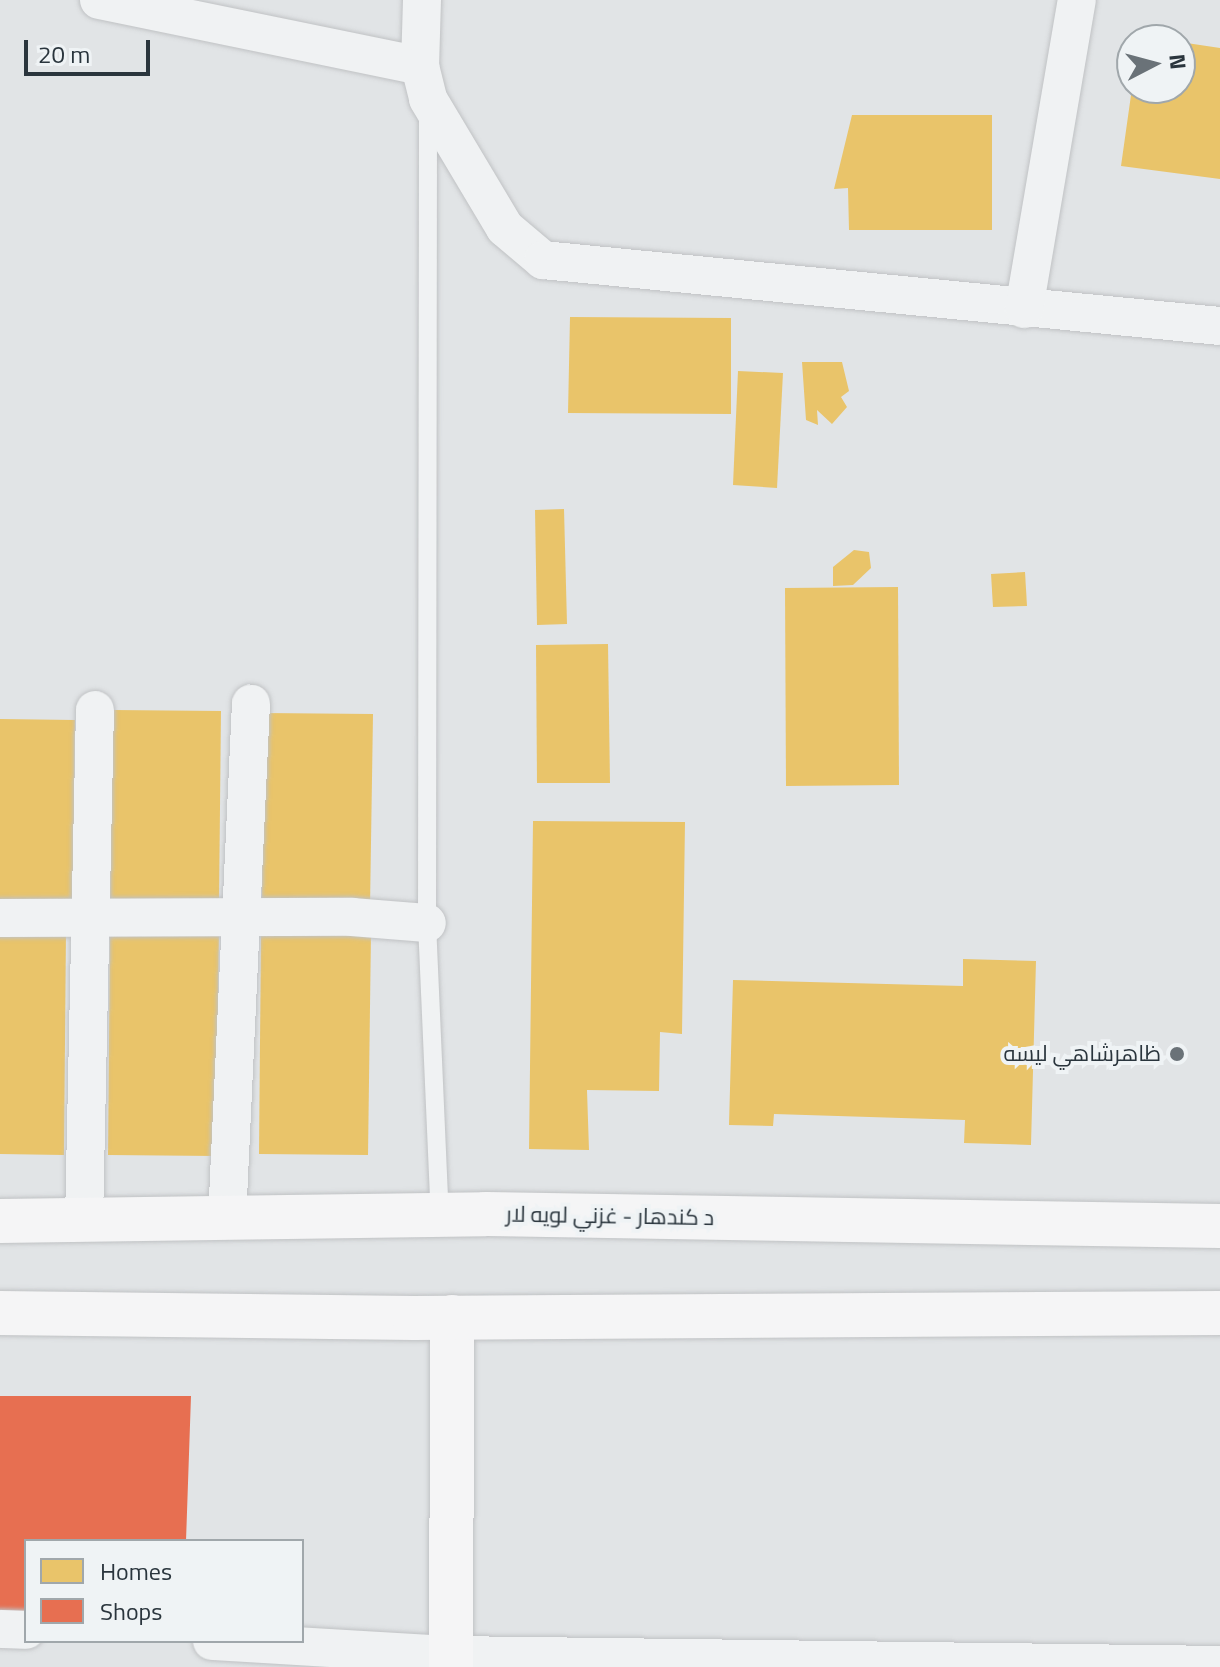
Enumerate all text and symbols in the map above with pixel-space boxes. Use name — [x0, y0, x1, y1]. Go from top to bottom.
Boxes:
scale bar — [28, 24, 154, 74]
north arrow — [1116, 24, 1196, 104]
text: 20 m — [38, 36, 90, 72]
text: N — [1160, 52, 1196, 71]
place label: ظاهرشاهي لیسه — [1003, 1041, 1161, 1067]
marker: ظاهرشاهي لیسه — [1168, 1045, 1186, 1063]
street label: د کندهار - غزني لويه لار — [506, 1201, 714, 1231]
legend — [24, 1539, 304, 1643]
text: Homes — [100, 1553, 172, 1589]
text: Shops — [100, 1593, 162, 1629]

